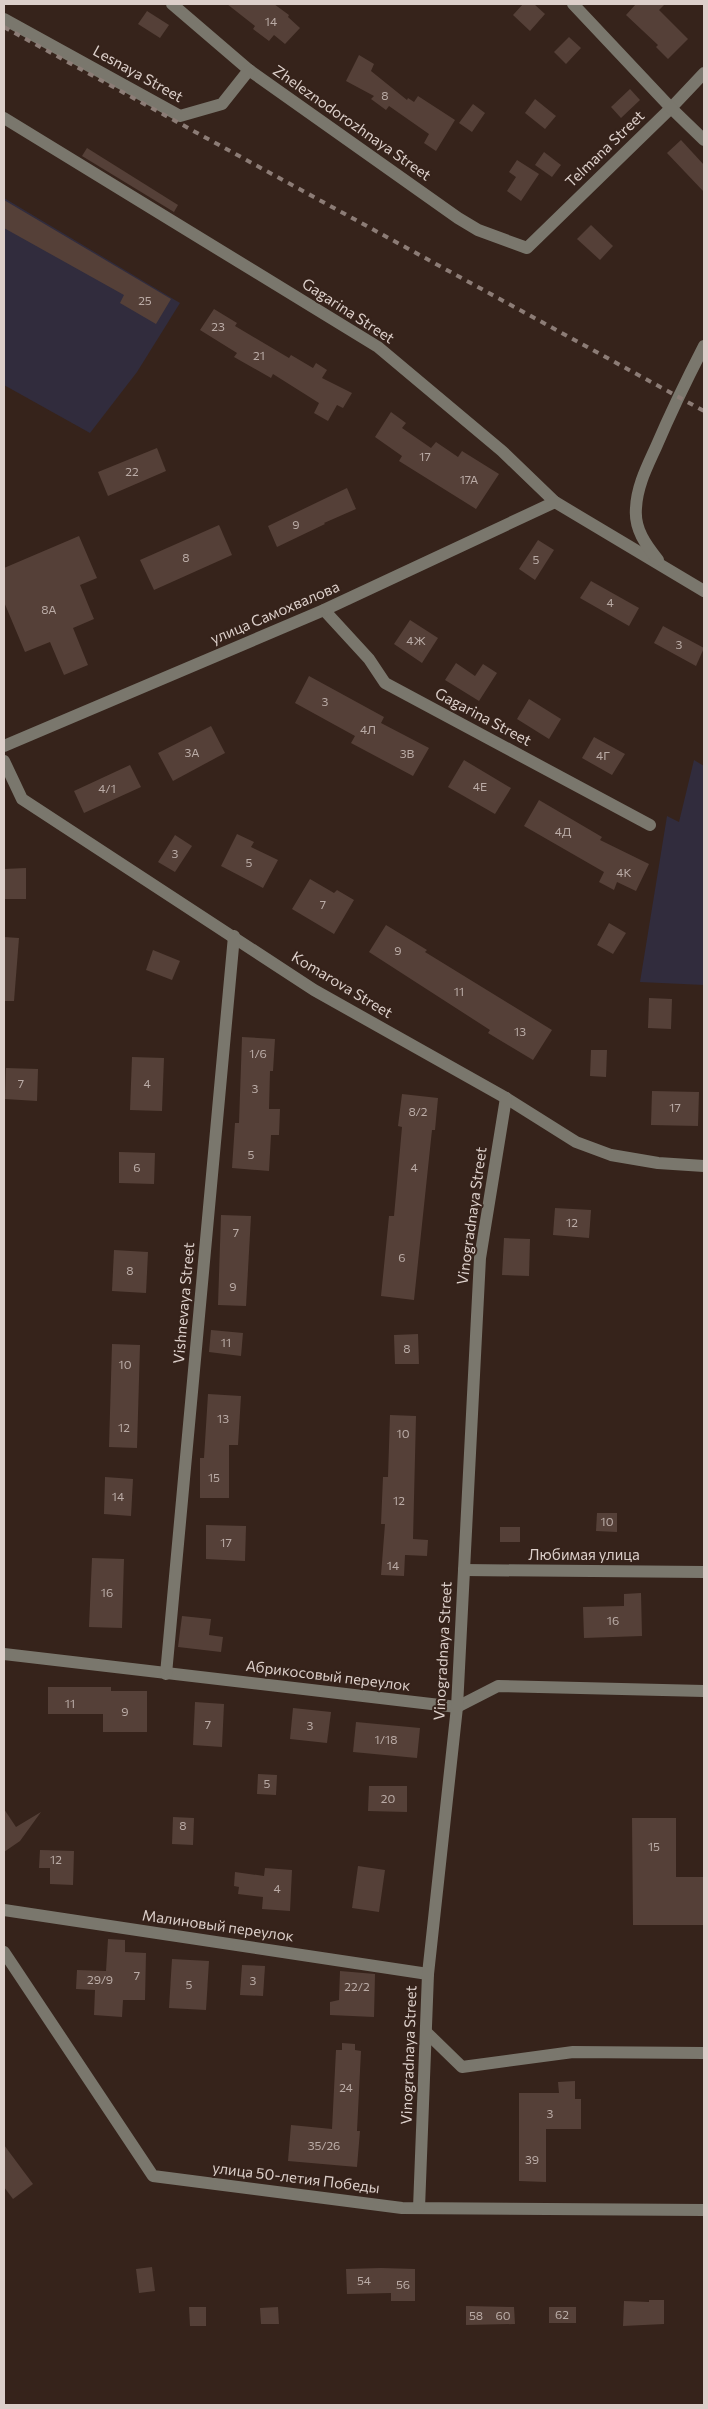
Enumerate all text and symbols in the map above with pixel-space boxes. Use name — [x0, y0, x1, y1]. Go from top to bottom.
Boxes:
house number: 14 — [265, 14, 277, 28]
street label: Lesnaya Street — [90, 41, 187, 105]
street label: Zheleznodorozhnaya Street — [270, 61, 435, 184]
house number: 8 — [381, 88, 389, 102]
street label: Telmana Street — [561, 106, 648, 190]
street label: Gagarina Street — [299, 274, 398, 347]
house number: 25 — [138, 293, 152, 307]
house number: 23 — [211, 319, 225, 333]
house number: 21 — [253, 348, 265, 362]
house number: 17 — [419, 449, 431, 463]
house number: 22 — [125, 464, 139, 478]
house number: 17А — [460, 472, 478, 486]
house number: 9 — [292, 517, 300, 531]
house number: 8 — [182, 550, 190, 564]
house number: 5 — [533, 552, 540, 566]
street label: улица Самохвалова — [207, 577, 342, 647]
house number: 4 — [606, 595, 614, 609]
house number: 8А — [41, 602, 57, 616]
house number: 4Ж — [406, 633, 426, 647]
house number: 3 — [676, 637, 683, 651]
street label: Gagarina Street — [432, 683, 535, 749]
house number: 3 — [322, 694, 329, 708]
house number: 4Л — [360, 722, 376, 736]
house number: 3А — [185, 745, 199, 759]
house number: 3В — [400, 746, 415, 760]
house number: 4Г — [596, 748, 610, 762]
house number: 4Е — [473, 779, 487, 793]
house number: 4/1 — [98, 781, 116, 795]
house number: 4Д — [555, 824, 572, 838]
house number: 3 — [172, 846, 179, 860]
house number: 5 — [246, 855, 253, 869]
house number: 4К — [616, 865, 632, 879]
house number: 7 — [320, 897, 326, 911]
house number: 9 — [394, 943, 402, 957]
street label: Komarova Street — [289, 947, 396, 1021]
house number: 11 — [454, 984, 464, 998]
house number: 13 — [514, 1024, 526, 1038]
house number: 1/6 — [249, 1046, 267, 1060]
house number: 7 — [18, 1076, 24, 1090]
house number: 4 — [143, 1076, 151, 1090]
house number: 3 — [252, 1081, 259, 1095]
house number: 17 — [669, 1100, 681, 1114]
house number: 8/2 — [408, 1104, 428, 1118]
street label: Vinogradnaya Street — [452, 1146, 490, 1286]
house number: 5 — [248, 1147, 255, 1161]
house number: 6 — [133, 1160, 141, 1174]
house number: 4 — [410, 1160, 418, 1174]
house number: 12 — [566, 1215, 578, 1229]
house number: 7 — [233, 1225, 239, 1239]
street label: Vishnevaya Street — [169, 1241, 197, 1364]
house number: 6 — [398, 1250, 406, 1264]
house number: 8 — [126, 1263, 134, 1277]
house number: 9 — [229, 1279, 237, 1293]
house number: 11 — [221, 1335, 231, 1349]
house number: 8 — [403, 1341, 411, 1355]
house number: 10 — [119, 1357, 132, 1371]
house number: 13 — [217, 1411, 229, 1425]
house number: 12 — [118, 1420, 130, 1434]
house number: 10 — [397, 1426, 410, 1440]
house number: 15 — [208, 1470, 220, 1484]
house number: 14 — [112, 1489, 124, 1503]
house number: 12 — [393, 1493, 405, 1507]
house number: 10 — [601, 1514, 614, 1528]
house number: 17 — [220, 1535, 232, 1549]
street label: Любимая улица — [528, 1545, 640, 1563]
house number: 14 — [387, 1558, 399, 1572]
street label: Vinogradnaya Street — [429, 1581, 455, 1721]
house number: 16 — [101, 1585, 113, 1599]
house number: 16 — [607, 1613, 619, 1627]
street label: Абрикосовый переулок — [245, 1656, 411, 1694]
house number: 11 — [65, 1696, 75, 1710]
house number: 9 — [121, 1704, 129, 1718]
house number: 7 — [205, 1717, 211, 1731]
house number: 3 — [307, 1718, 314, 1732]
house number: 1/18 — [375, 1732, 397, 1746]
house number: 5 — [264, 1776, 271, 1790]
house number: 20 — [381, 1791, 395, 1805]
house number: 8 — [179, 1818, 187, 1832]
house number: 15 — [648, 1839, 660, 1853]
house number: 12 — [50, 1852, 62, 1866]
house number: 4 — [273, 1881, 281, 1895]
street label: Малиновый переулок — [141, 1905, 295, 1945]
house number: 7 — [134, 1968, 140, 1982]
house number: 29/9 — [87, 1972, 113, 1986]
house number: 3 — [250, 1973, 257, 1987]
house number: 5 — [186, 1977, 193, 1991]
house number: 22/2 — [344, 1979, 370, 1993]
street label: Vinogradnaya Street — [397, 1985, 419, 2125]
house number: 24 — [339, 2080, 353, 2094]
house number: 3 — [547, 2106, 554, 2120]
house number: 35/26 — [308, 2138, 340, 2152]
house number: 39 — [525, 2152, 539, 2166]
street label: улица 50-летия Победы — [211, 2158, 381, 2196]
house number: 54 — [357, 2273, 371, 2287]
house number: 56 — [396, 2277, 410, 2291]
house number: 62 — [555, 2307, 569, 2321]
house number: 58 — [469, 2308, 483, 2322]
house number: 60 — [495, 2308, 511, 2322]

